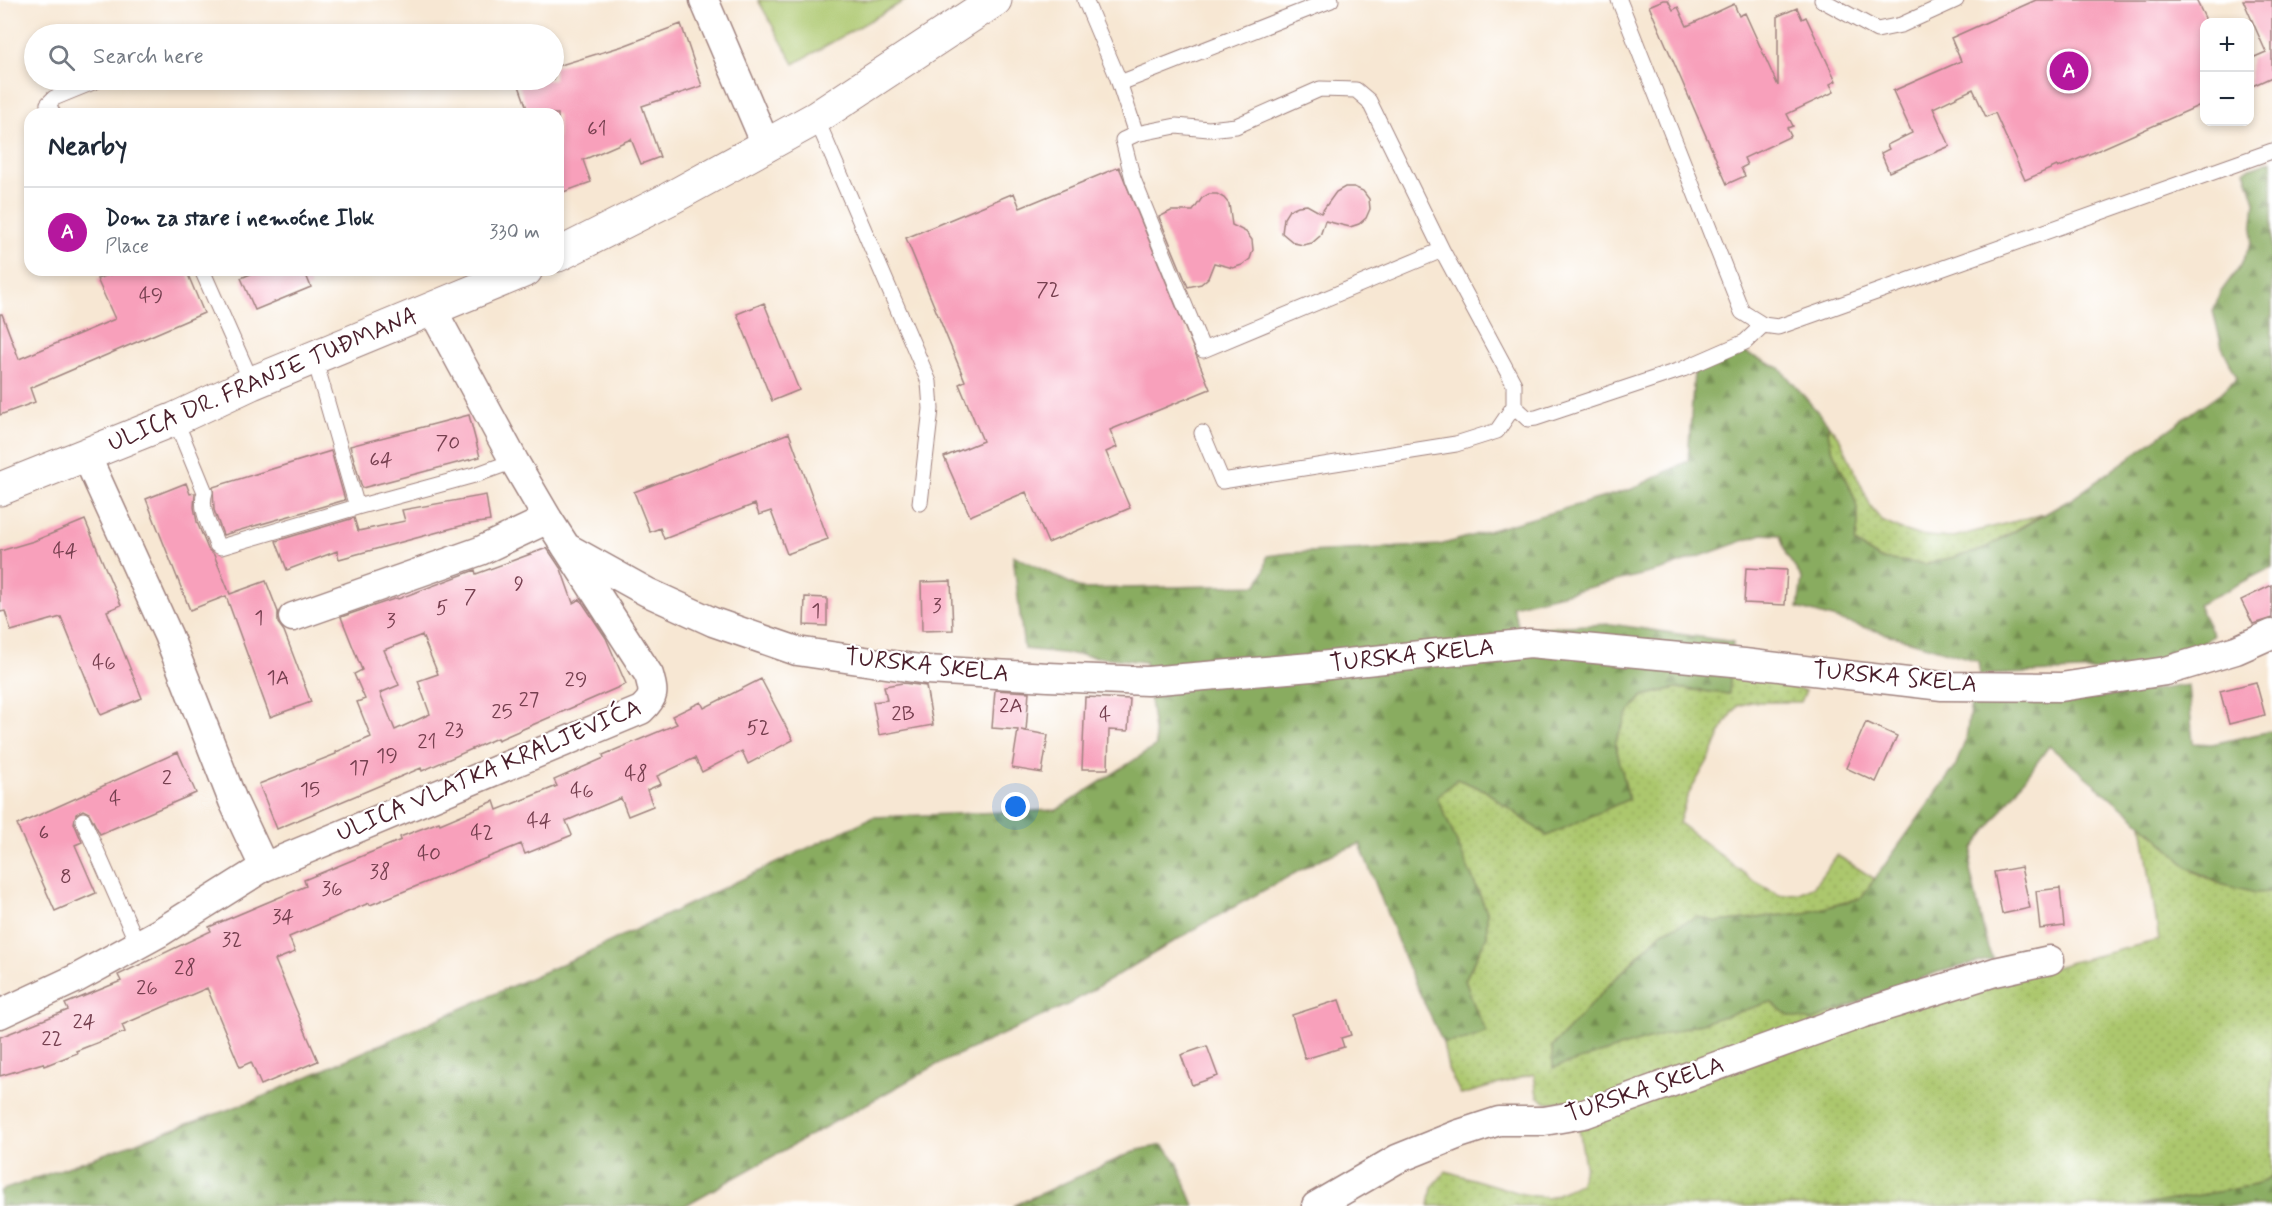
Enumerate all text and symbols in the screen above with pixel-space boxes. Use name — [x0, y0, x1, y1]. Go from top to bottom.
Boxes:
map controls — [2200, 18, 2254, 126]
button: + — [2200, 18, 2254, 72]
search box — [24, 24, 564, 90]
icon: search — [45, 41, 78, 74]
text: Search here — [93, 43, 204, 71]
pin: A — [2050, 48, 2088, 94]
button: − — [2200, 72, 2254, 126]
house number: 61 — [587, 115, 607, 143]
text: Nearby — [48, 130, 127, 164]
text: Dom za stare i nemoćne Ilok — [105, 205, 375, 233]
text: A — [61, 219, 74, 246]
text: 330 m — [489, 219, 540, 246]
text: Place — [105, 233, 149, 260]
house number: 72 — [1036, 276, 1060, 304]
house number: 49 — [139, 282, 163, 310]
street label: ULICA DR. FRANJE TUĐMANA — [103, 301, 423, 459]
house number: 70 — [436, 429, 460, 457]
house number: 64 — [369, 446, 393, 474]
house number: 44 — [53, 537, 78, 565]
house number: 9 — [514, 570, 524, 598]
house number: 7 — [464, 583, 477, 611]
house number: 3 — [932, 592, 942, 620]
house number: 5 — [436, 594, 448, 622]
house number: 1 — [811, 597, 821, 625]
house number: 1 — [254, 604, 264, 632]
house number: 3 — [386, 607, 396, 635]
street label: TURSKA SKELA — [1328, 632, 1496, 680]
street label: TURSKA SKELA — [843, 642, 1011, 690]
house number: 46 — [92, 649, 116, 677]
street label: TURSKA SKELA — [1811, 655, 1979, 701]
house number: 1A — [266, 664, 290, 692]
house number: 29 — [565, 666, 587, 694]
house number: 27 — [519, 686, 539, 714]
street label: ULICA VLATKA KRALJEVIĆA — [331, 691, 646, 849]
house number: 2A — [999, 692, 1023, 720]
house number: 25 — [491, 698, 513, 726]
house number: 2B — [891, 700, 915, 728]
house number: 4 — [1099, 701, 1111, 729]
house number: 52 — [746, 714, 770, 742]
house number: 23 — [444, 716, 464, 744]
house number: 21 — [417, 728, 437, 756]
house number: 19 — [376, 742, 398, 770]
house number: 17 — [349, 754, 369, 782]
house number: 48 — [624, 760, 648, 788]
house number: 2 — [162, 764, 172, 792]
house number: 15 — [300, 776, 320, 804]
house number: 46 — [570, 777, 594, 805]
house number: 4 — [109, 785, 121, 813]
your location — [1001, 792, 1030, 821]
house number: 44 — [527, 807, 552, 835]
house number: 6 — [39, 819, 49, 847]
house number: 42 — [470, 819, 494, 847]
house number: 40 — [417, 840, 441, 868]
house number: 38 — [370, 858, 391, 886]
house number: 8 — [60, 863, 72, 891]
house number: 36 — [321, 875, 343, 903]
house number: 34 — [272, 903, 294, 931]
house number: 32 — [222, 926, 242, 954]
house number: 28 — [174, 954, 196, 982]
house number: 26 — [136, 974, 158, 1002]
house number: 24 — [72, 1008, 96, 1036]
house number: 22 — [41, 1025, 63, 1053]
street label: TURSKA SKELA — [1562, 1050, 1728, 1130]

